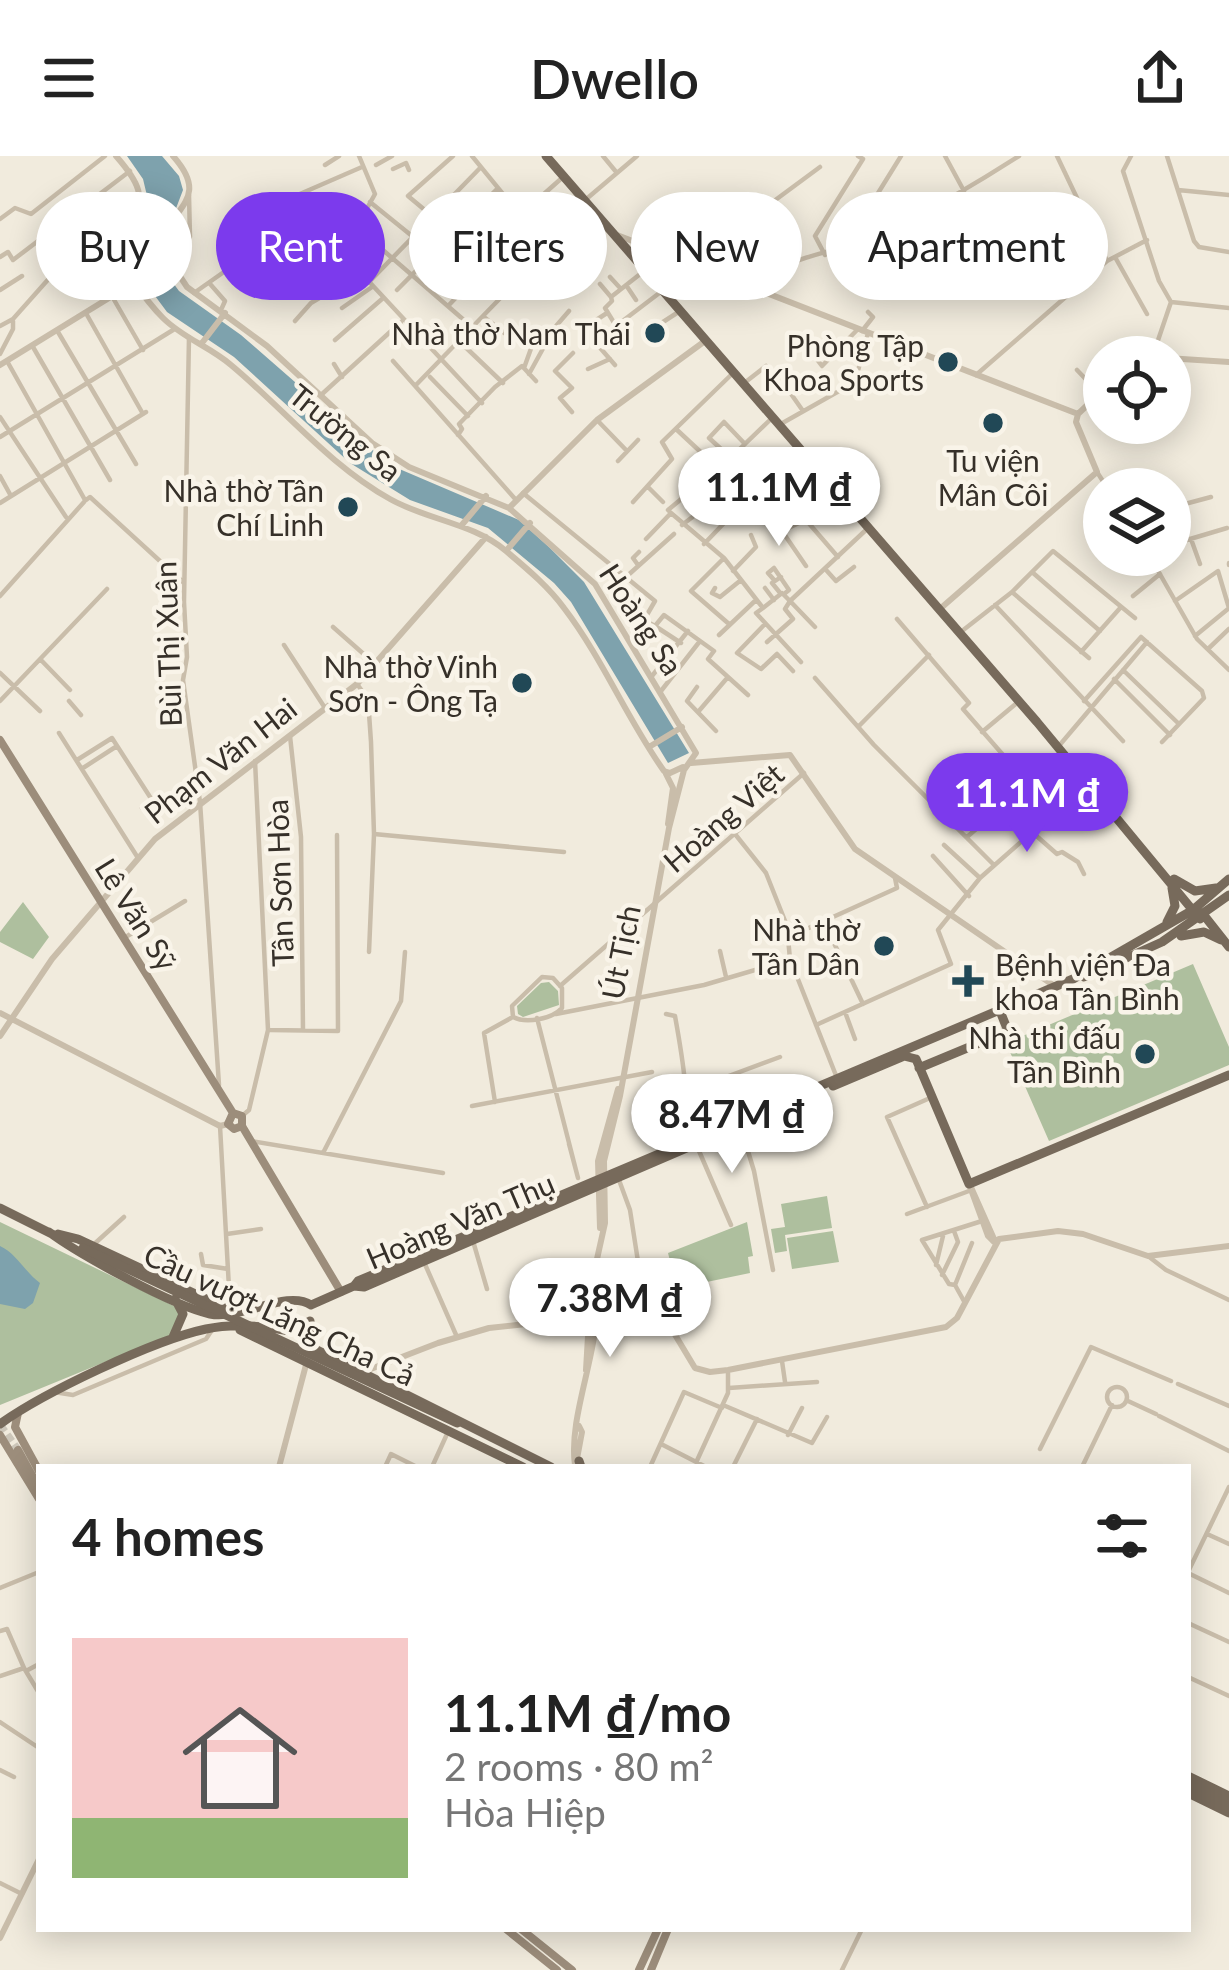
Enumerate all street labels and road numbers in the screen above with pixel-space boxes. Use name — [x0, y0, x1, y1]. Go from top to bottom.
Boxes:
street label: Trường Sa — [283, 376, 409, 488]
street label: Hoàng Sa — [593, 557, 691, 681]
street label: Bùi Thị Xuân — [146, 561, 188, 727]
street label: Phạm Văn Hai — [137, 689, 303, 831]
street label: Hoàng Việt — [656, 755, 791, 879]
street label: Tân Sơn Hòa — [258, 799, 300, 967]
street label: Lê Văn Sỹ — [89, 851, 186, 977]
street label: Út Tịch — [593, 902, 647, 1002]
street label: Hoàng Văn Thụ — [360, 1164, 560, 1276]
street label: Cầu vượt Lăng Cha Cả — [139, 1235, 421, 1393]

